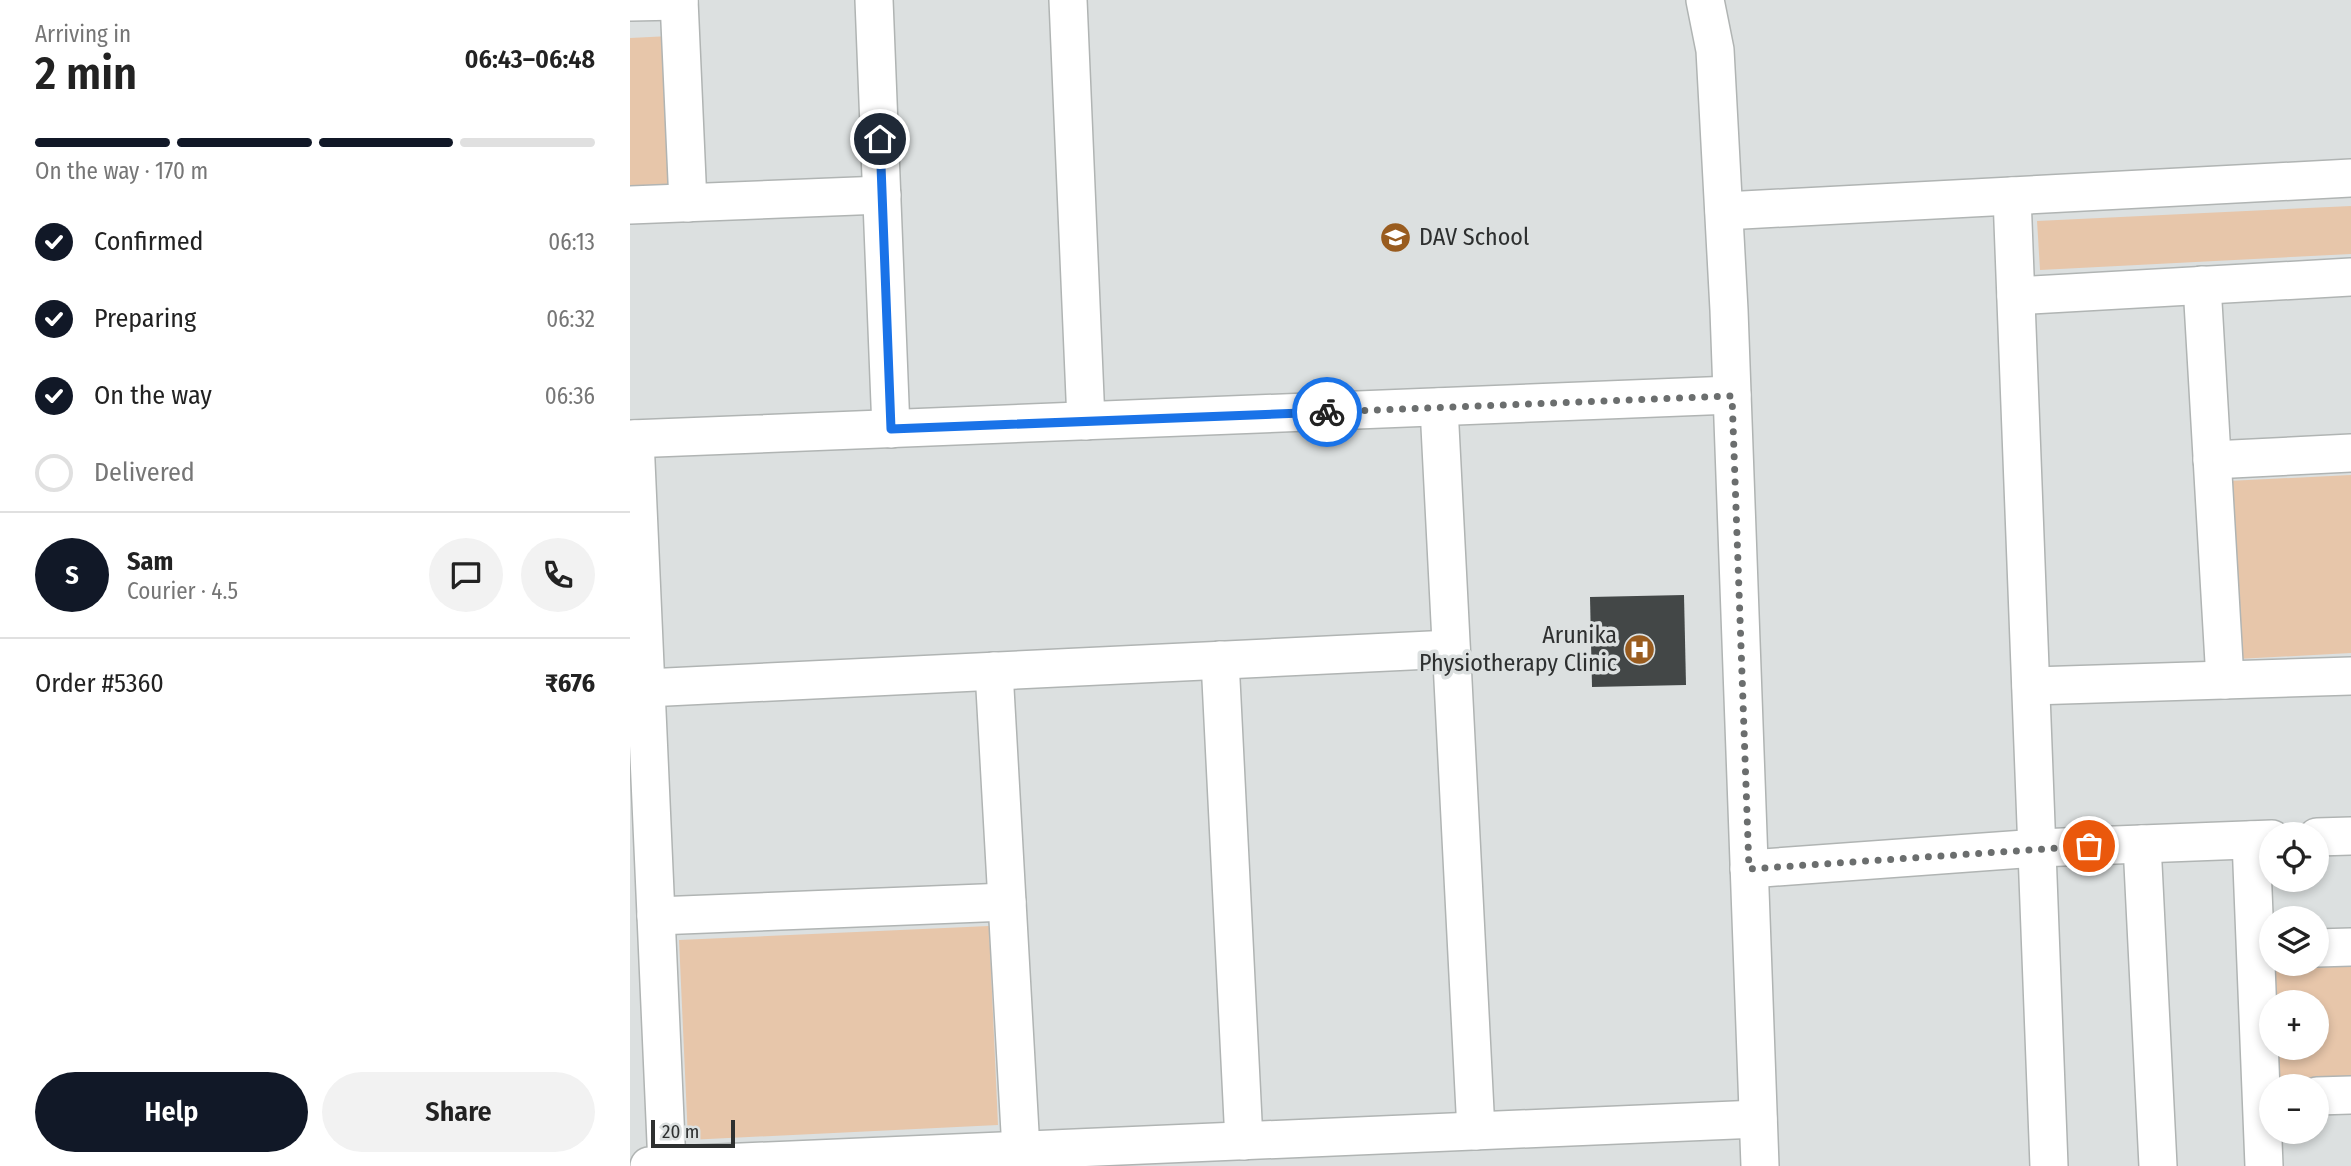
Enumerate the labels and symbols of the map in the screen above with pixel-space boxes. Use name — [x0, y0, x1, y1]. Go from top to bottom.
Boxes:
pin — [850, 109, 910, 169]
school or university icon: DAV School — [1379, 220, 1413, 254]
place label: DAV School — [1419, 223, 1529, 251]
courier — [1292, 377, 1362, 447]
place label: Arunika Physiotherapy Clinic — [1419, 621, 1617, 677]
hospital icon: Arunika Physiotherapy Clinic — [1623, 632, 1657, 666]
pin — [2059, 816, 2119, 876]
scale bar — [651, 1117, 735, 1149]

